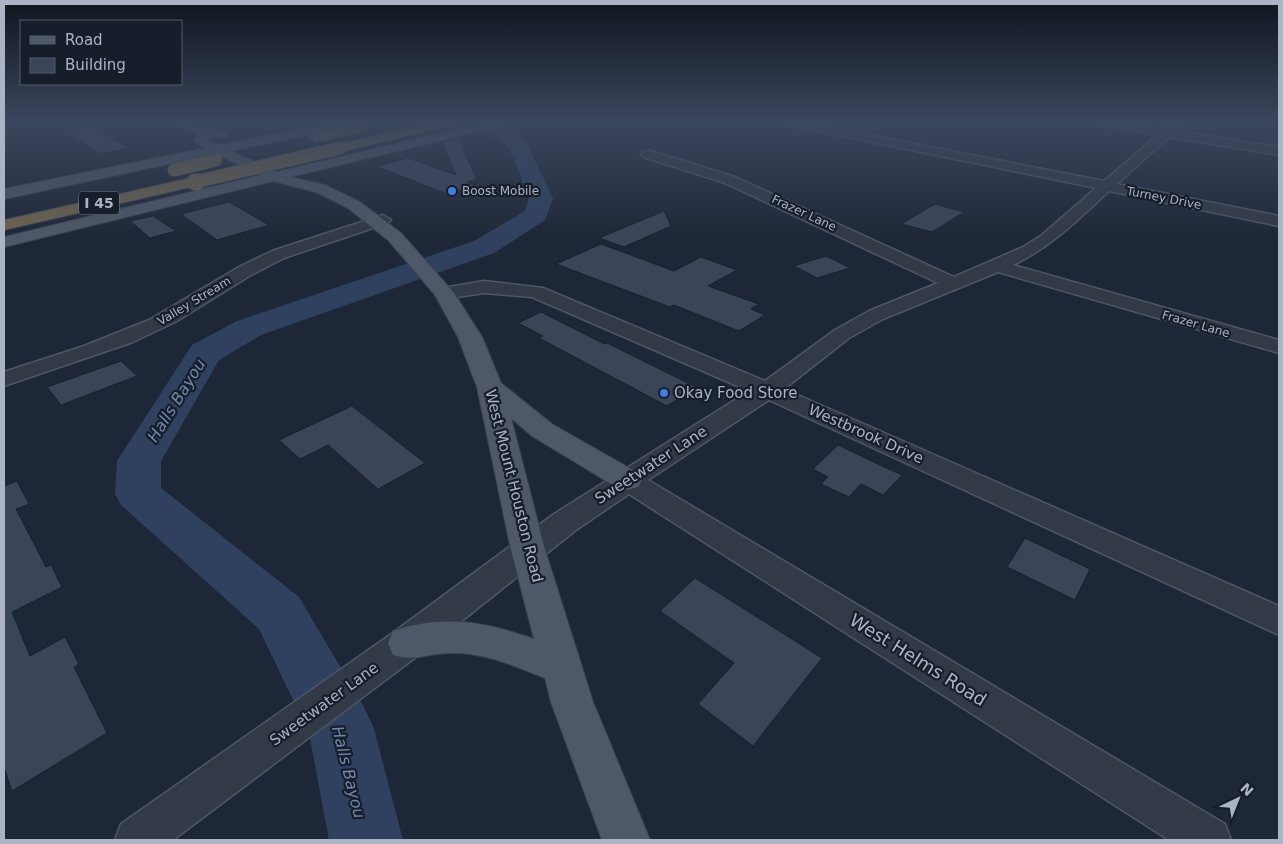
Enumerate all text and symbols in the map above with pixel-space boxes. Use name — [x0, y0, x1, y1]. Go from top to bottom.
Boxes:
legend — [20, 20, 182, 85]
text: Road — [65, 31, 103, 49]
text: Building — [65, 56, 126, 74]
place label: Boost Mobile — [462, 184, 539, 198]
street label: Turney Drive — [1125, 184, 1203, 212]
marker: Boost Mobile — [446, 185, 458, 197]
road number: I 45 — [79, 192, 119, 214]
street label: Frazer Lane — [769, 192, 839, 234]
street label: Valley Stream — [155, 274, 233, 328]
street label: Frazer Lane — [1161, 308, 1231, 340]
water label: Halls Bayou — [143, 355, 209, 445]
place label: Okay Food Store — [674, 384, 797, 402]
marker: Okay Food Store — [658, 387, 670, 399]
street label: West Mount Houston Road — [481, 388, 547, 584]
street label: Westbrook Drive — [806, 401, 926, 467]
street label: Sweetwater Lane — [592, 422, 710, 508]
street label: West Helms Road — [846, 609, 991, 710]
street label: Sweetwater Lane — [266, 659, 382, 749]
water label: Halls Bayou — [328, 724, 369, 820]
north arrow — [1213, 774, 1263, 824]
text: N — [1237, 780, 1257, 799]

